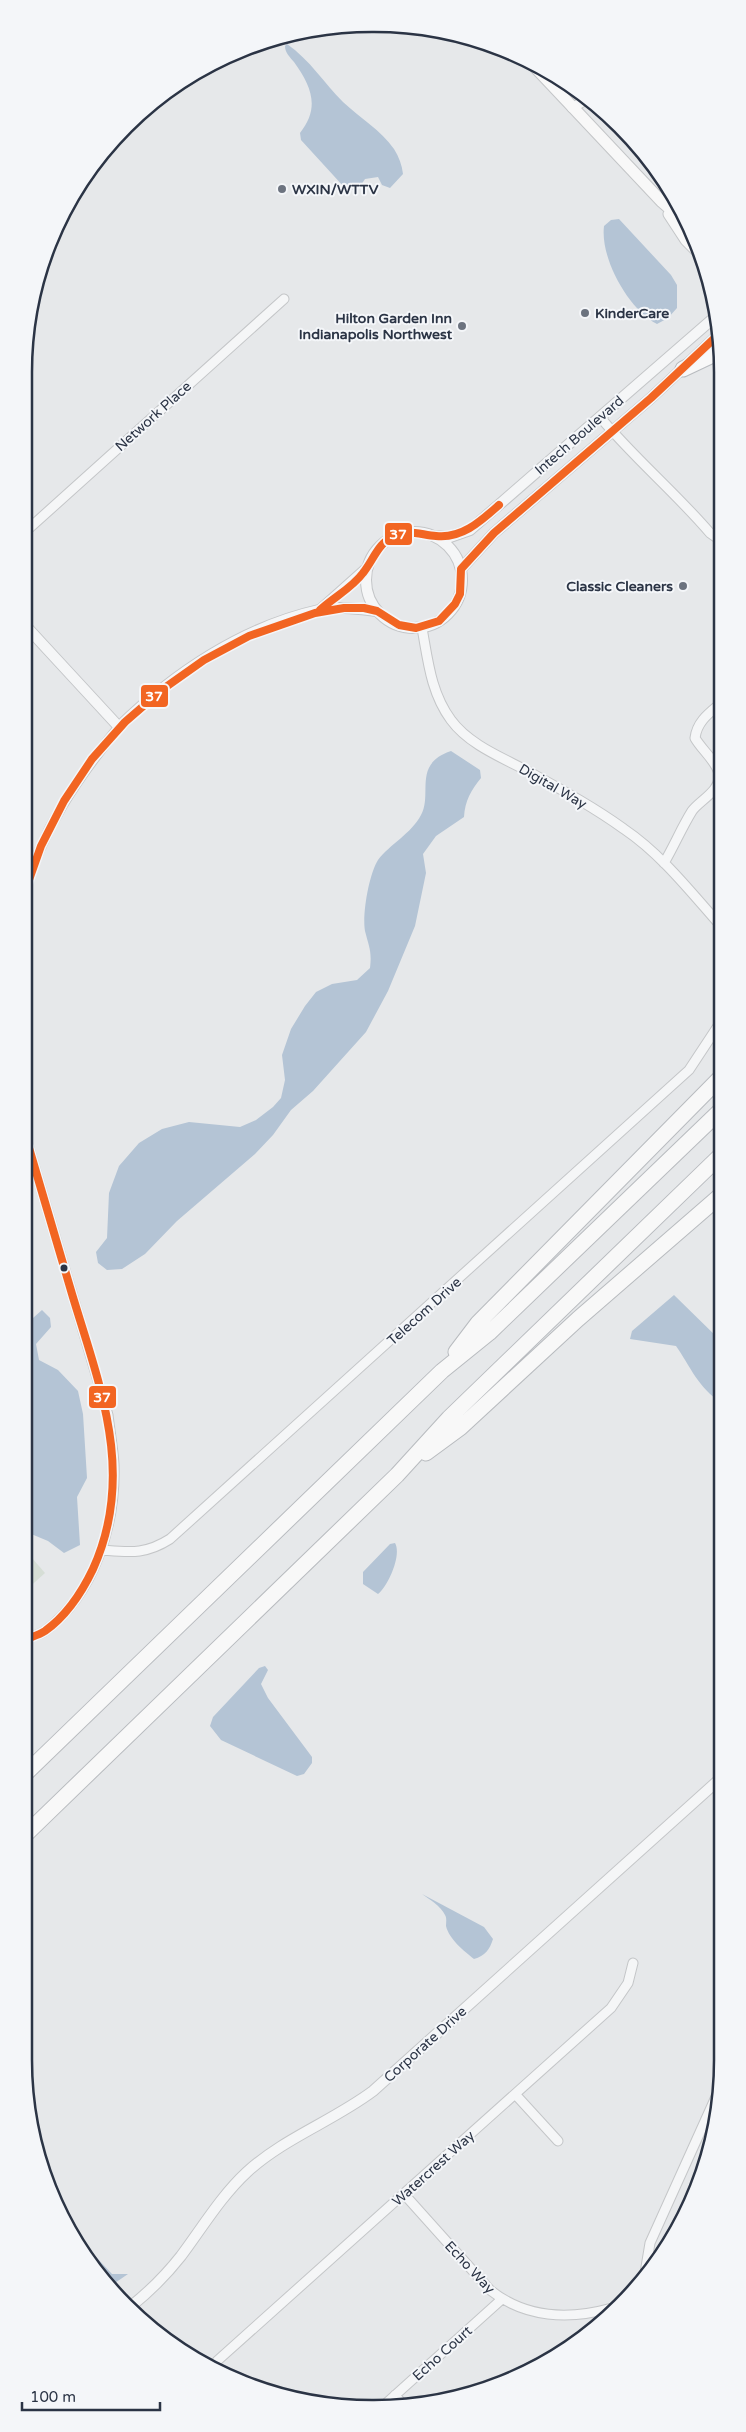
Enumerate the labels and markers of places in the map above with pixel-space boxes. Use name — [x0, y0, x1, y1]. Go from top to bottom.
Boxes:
place label: WXIN/WTTV — [292, 181, 379, 198]
marker: WXIN/WTTV — [276, 183, 288, 195]
place label: KinderCare — [595, 305, 669, 322]
marker: KinderCare — [579, 307, 591, 319]
place label: Hilton Garden Inn Indianapolis Northwest — [299, 310, 453, 343]
marker: Hilton Garden Inn Indianapolis Northwest — [456, 320, 468, 332]
place label: Classic Cleaners — [566, 578, 673, 595]
marker: Classic Cleaners — [677, 580, 689, 592]
unlabelled marker — [59, 1263, 69, 1273]

